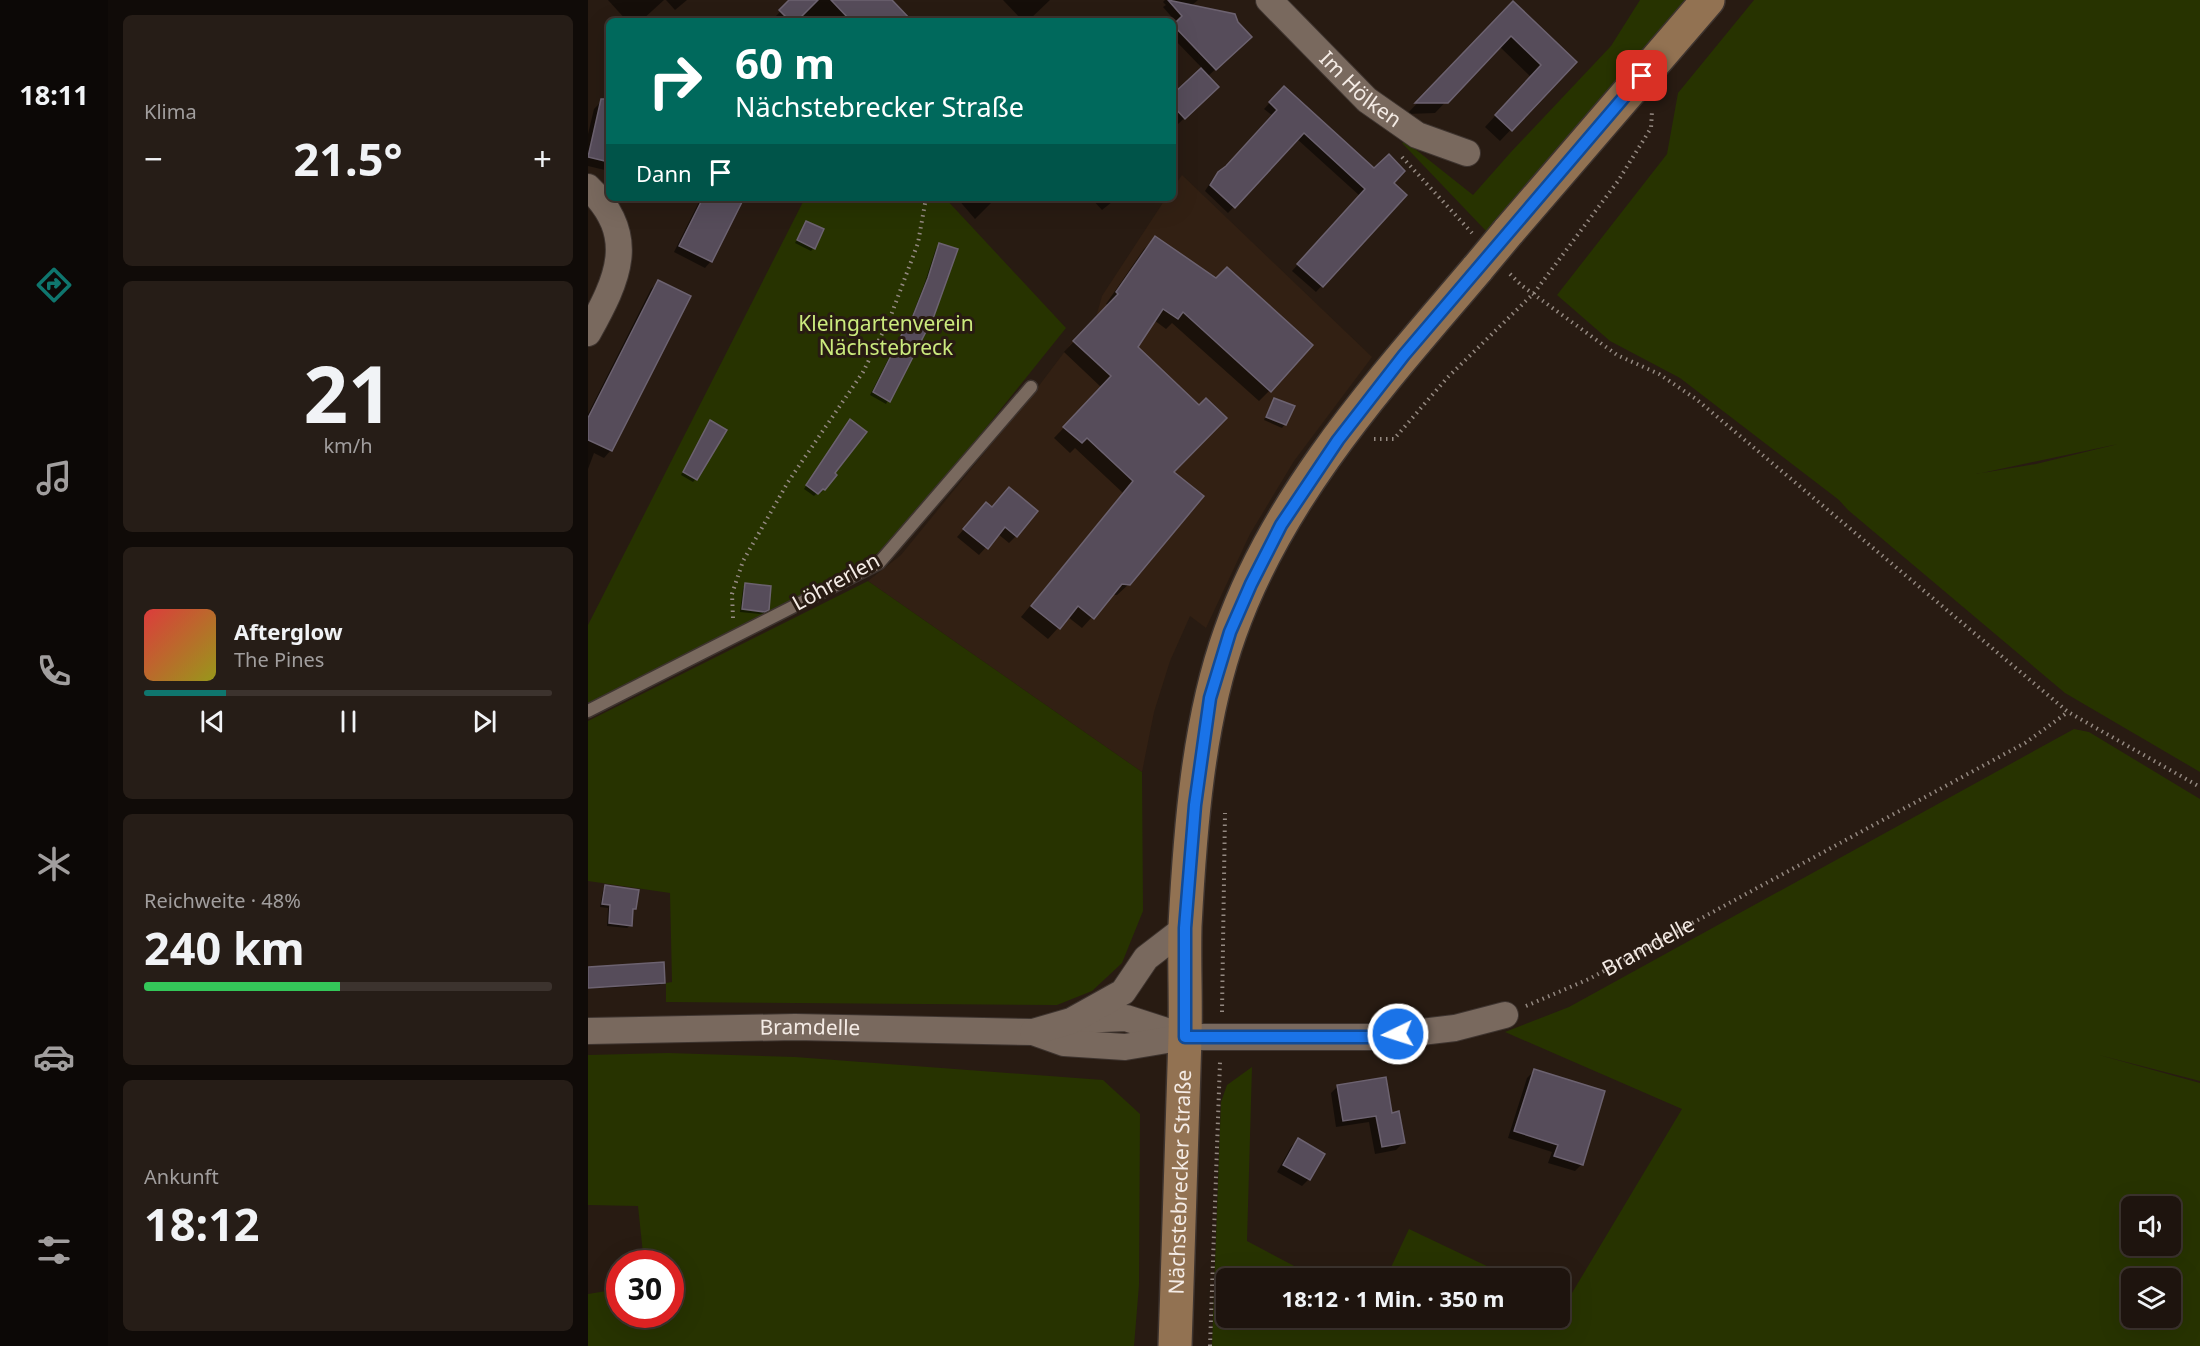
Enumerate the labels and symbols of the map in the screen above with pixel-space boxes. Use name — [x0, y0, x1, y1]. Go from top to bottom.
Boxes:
street label: Im Hölken — [1314, 44, 1408, 133]
pin — [1616, 50, 1667, 101]
park label: Kleingartenverein Nächstebreck — [798, 309, 974, 361]
street label: Löhrerlen — [787, 546, 884, 617]
street label: Bramdelle — [1597, 910, 1699, 982]
position arrow — [1366, 1002, 1430, 1066]
street label: Bramdelle — [759, 1012, 861, 1041]
street label: Nächstebrecker Straße — [1162, 1069, 1197, 1295]
speed limit sign: 30 — [606, 1250, 684, 1328]

